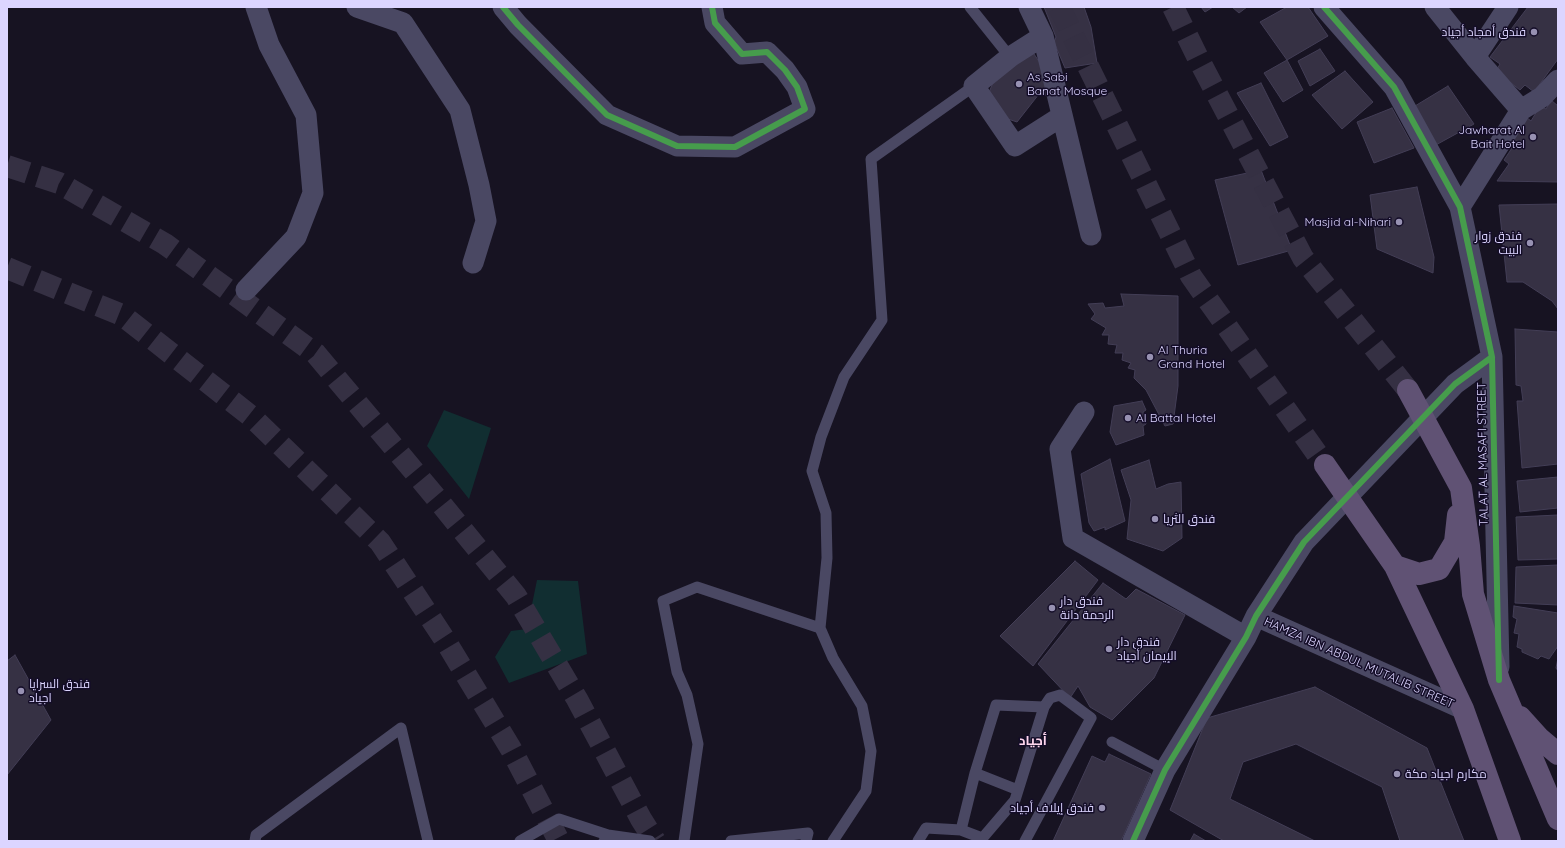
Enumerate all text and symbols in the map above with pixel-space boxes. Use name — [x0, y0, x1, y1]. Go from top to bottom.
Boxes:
place label: فندق أمجاد أجياد — [1442, 25, 1526, 39]
marker: فندق أمجاد أجياد — [1529, 27, 1539, 37]
place label: As Sabi Banat Mosque — [1027, 70, 1107, 98]
marker: As Sabi Banat Mosque — [1014, 79, 1024, 89]
place label: Jawharat Al Bait Hotel — [1458, 123, 1525, 151]
marker: Jawharat Al Bait Hotel — [1528, 132, 1538, 142]
place label: Masjid al-Nihari — [1305, 215, 1391, 229]
marker: Masjid al-Nihari — [1394, 217, 1404, 227]
place label: فندق زوار البيت — [1475, 229, 1522, 257]
marker: فندق زوار البيت — [1525, 238, 1535, 248]
place label: Al Thuria Grand Hotel — [1158, 343, 1225, 371]
marker: Al Thuria Grand Hotel — [1145, 352, 1155, 362]
street label: TALAT AL MASAFI STREET — [1475, 382, 1491, 526]
place label: Al Battal Hotel — [1136, 411, 1216, 425]
marker: Al Battal Hotel — [1123, 413, 1133, 423]
place label: فندق الثريا — [1163, 512, 1215, 526]
marker: فندق الثريا — [1150, 514, 1160, 524]
place label: فندق دار الرحمة دانة — [1060, 594, 1114, 622]
marker: فندق دار الرحمة دانة — [1047, 603, 1057, 613]
street label: HAMZA IBN ABDUL MUTALIB STREET — [1262, 614, 1456, 712]
place label: فندق دار الإيمان أجياد — [1117, 635, 1177, 663]
marker: فندق دار الإيمان أجياد — [1104, 644, 1114, 654]
place label: فندق السرايا اجياد — [29, 677, 90, 705]
marker: فندق السرايا اجياد — [16, 686, 26, 696]
district label: أجياد — [1019, 733, 1047, 749]
place label: مكارم اجياد مكة — [1405, 767, 1487, 781]
marker: مكارم اجياد مكة — [1392, 769, 1402, 779]
place label: فندق إيلاف أجياد — [1010, 801, 1094, 815]
marker: فندق إيلاف أجياد — [1097, 803, 1107, 813]

